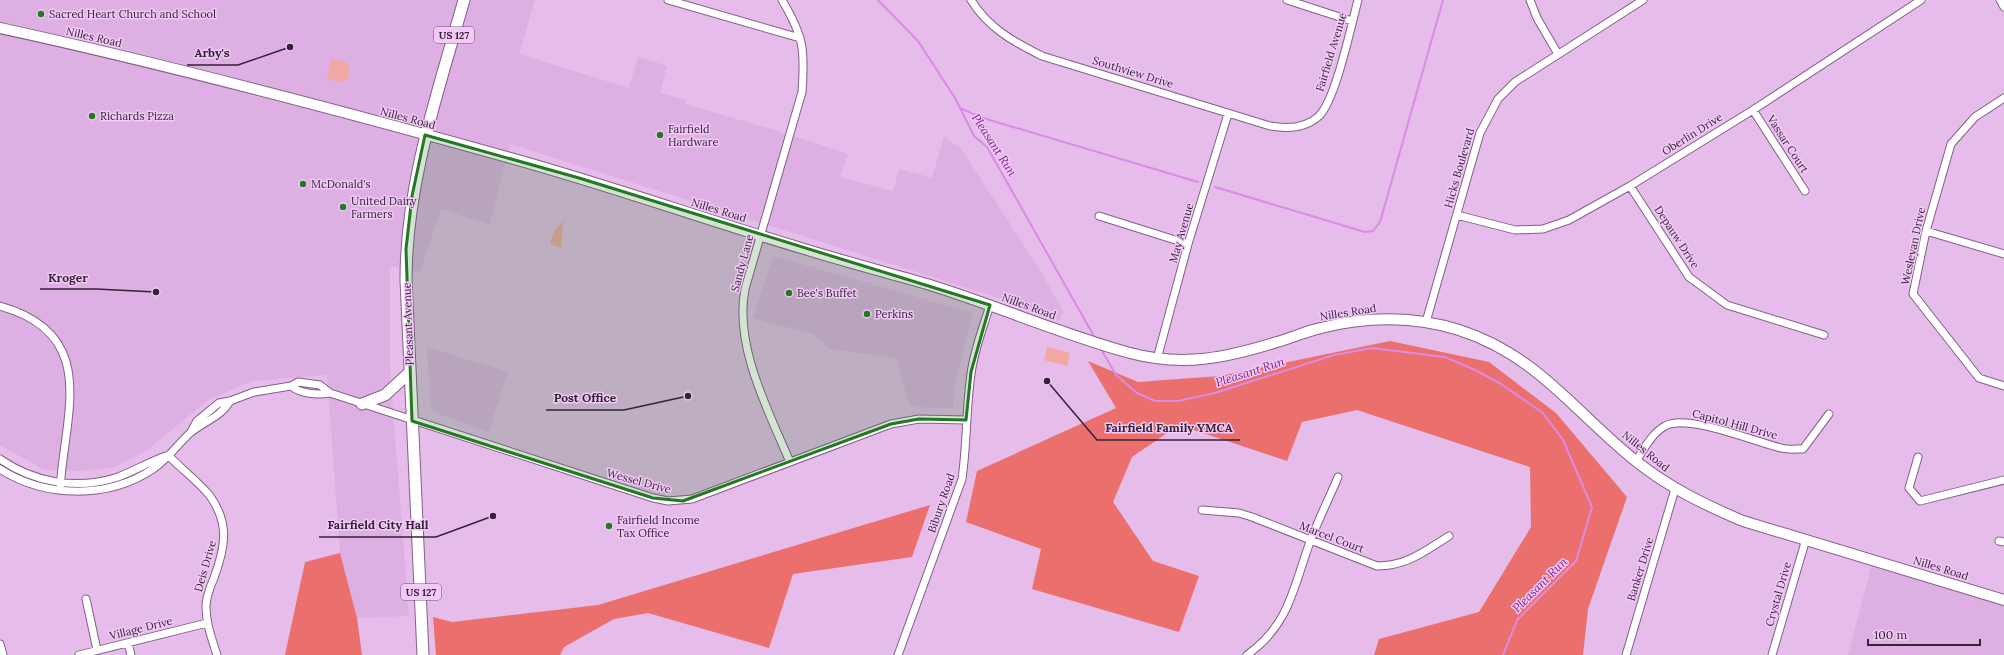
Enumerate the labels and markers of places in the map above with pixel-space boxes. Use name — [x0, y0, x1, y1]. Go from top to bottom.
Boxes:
place label: Sacred Heart Church and School — [49, 7, 216, 21]
marker: Sacred Heart Church and School — [36, 9, 46, 19]
callout: Arby's — [187, 41, 238, 65]
place label: Richards Pizza — [100, 109, 174, 123]
marker: Richards Pizza — [87, 111, 97, 121]
place label: Fairfield Hardware — [668, 122, 718, 149]
marker: Fairfield Hardware — [655, 130, 665, 140]
place label: McDonald's — [311, 177, 371, 191]
marker: McDonald's — [298, 179, 308, 189]
place label: United Dairy Farmers — [351, 194, 417, 221]
marker: United Dairy Farmers — [338, 202, 348, 212]
callout: Kroger — [40, 265, 96, 289]
place label: Bee's Buffet — [797, 286, 858, 300]
marker: Bee's Buffet — [784, 288, 794, 298]
place label: Perkins — [875, 307, 913, 321]
marker: Perkins — [862, 309, 872, 319]
callout: Post Office — [546, 386, 624, 410]
callout: Fairfield Family YMCA — [1097, 416, 1240, 440]
callout: Fairfield City Hall — [319, 513, 436, 537]
place label: Fairfield Income Tax Office — [617, 513, 700, 540]
marker: Fairfield Income Tax Office — [604, 521, 614, 531]

